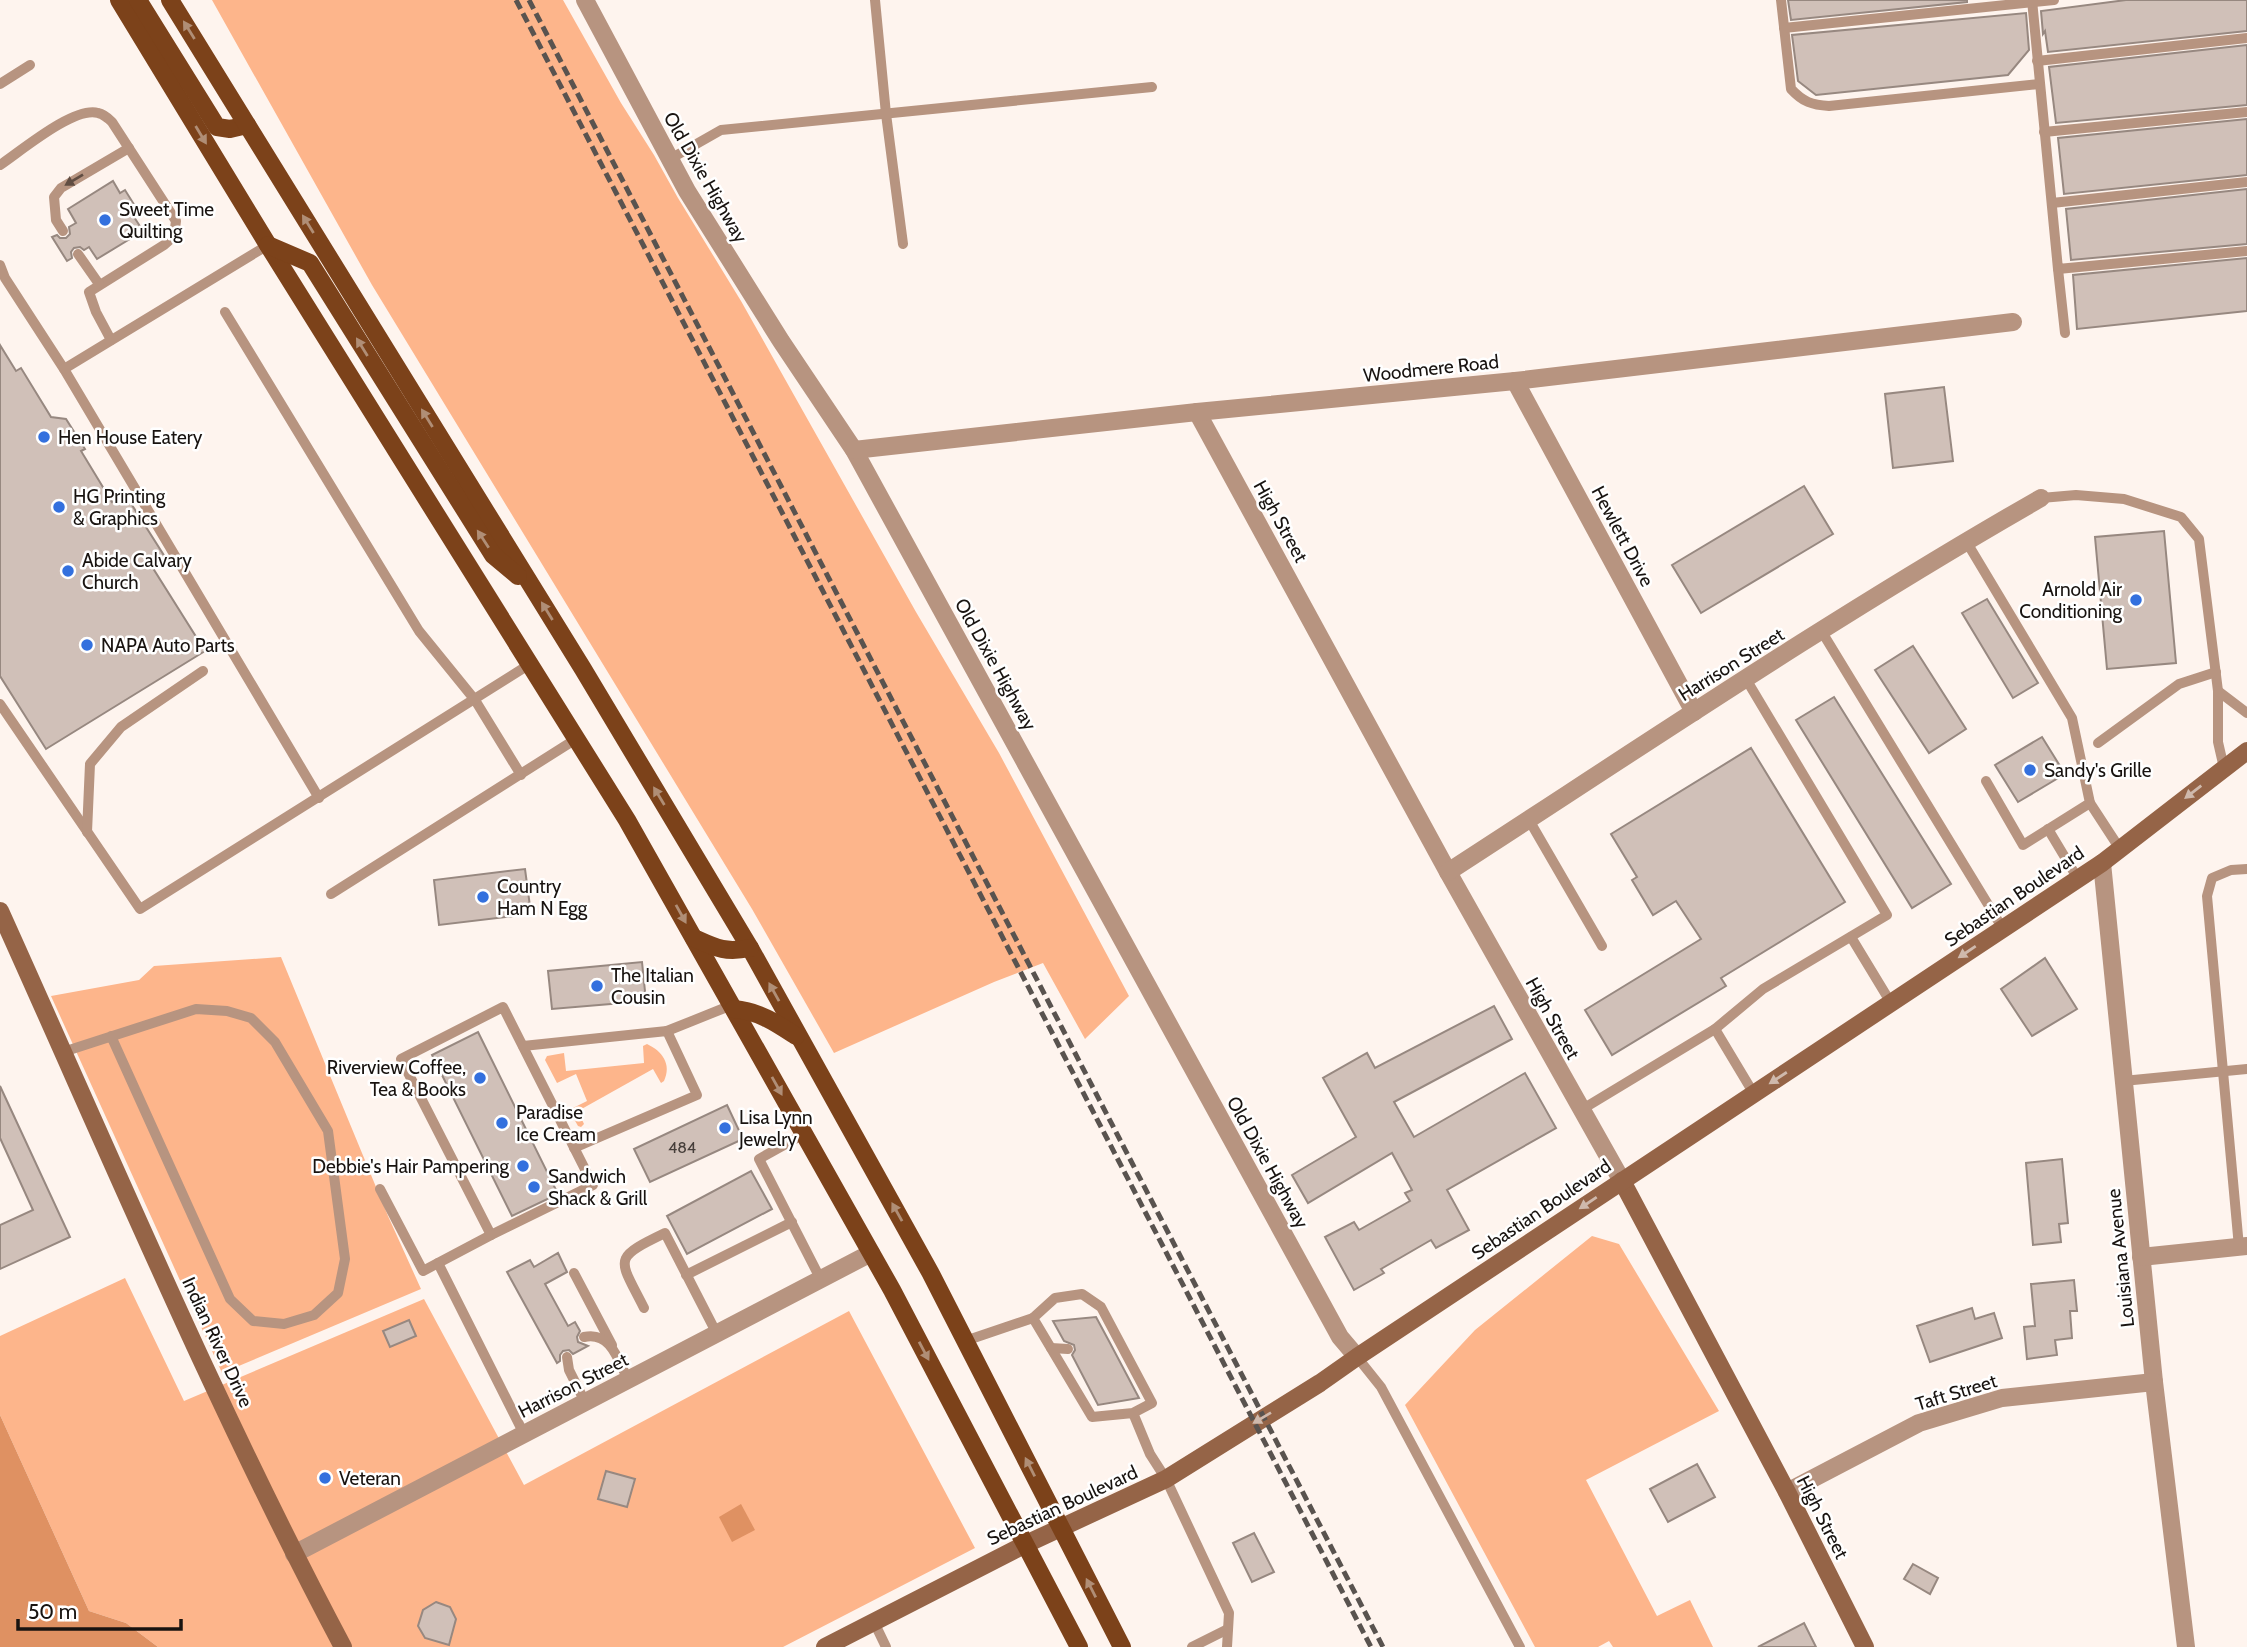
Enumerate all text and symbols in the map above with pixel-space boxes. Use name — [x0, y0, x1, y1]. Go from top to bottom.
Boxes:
one-way arrow — [182, 21, 195, 40]
street label: Old Dixie Highway — [659, 108, 753, 247]
one-way arrow — [195, 126, 208, 145]
one-way arrow — [65, 174, 84, 186]
place label: Sweet Time Quilting — [119, 198, 214, 243]
marker: Sweet Time Quilting — [97, 212, 113, 228]
one-way arrow — [302, 214, 314, 233]
one-way arrow — [356, 337, 369, 357]
street label: Woodmere Road — [1362, 350, 1500, 387]
one-way arrow — [421, 408, 434, 427]
place label: Hen House Eatery — [58, 426, 203, 449]
marker: Hen House Eatery — [36, 429, 52, 445]
street label: High Street — [1249, 476, 1313, 567]
street label: Hewlett Drive — [1586, 482, 1659, 591]
place label: HG Printing & Graphics — [73, 485, 166, 530]
marker: HG Printing & Graphics — [51, 499, 67, 515]
one-way arrow — [477, 530, 490, 549]
place label: Abide Calvary Church — [82, 549, 192, 594]
marker: Abide Calvary Church — [60, 563, 76, 579]
place label: Arnold Air Conditioning — [2019, 578, 2123, 623]
marker: Arnold Air Conditioning — [2128, 592, 2144, 608]
street label: Old Dixie Highway — [950, 594, 1042, 735]
one-way arrow — [540, 602, 553, 621]
street label: Harrison Street — [1674, 622, 1789, 706]
place label: NAPA Auto Parts — [101, 634, 235, 657]
marker: NAPA Auto Parts — [79, 637, 95, 653]
place label: Sandy's Grille — [2044, 759, 2152, 782]
marker: Sandy's Grille — [2022, 762, 2038, 778]
one-way arrow — [2184, 785, 2202, 799]
one-way arrow — [653, 786, 665, 805]
street label: Sebastian Boulevard — [1940, 841, 2088, 952]
place label: Country Ham N Egg — [497, 875, 588, 920]
marker: Country Ham N Egg — [475, 889, 491, 905]
one-way arrow — [675, 904, 687, 924]
one-way arrow — [1958, 945, 1977, 958]
place label: The Italian Cousin — [611, 964, 694, 1009]
street label: High Street — [1521, 973, 1585, 1064]
marker: The Italian Cousin — [589, 978, 605, 994]
one-way arrow — [768, 982, 780, 1002]
place label: Riverview Coffee, Tea & Books — [327, 1056, 466, 1101]
marker: Riverview Coffee, Tea & Books — [472, 1070, 488, 1086]
one-way arrow — [1768, 1071, 1788, 1084]
one-way arrow — [771, 1076, 783, 1096]
street label: Old Dixie Highway — [1222, 1092, 1314, 1233]
place label: Paradise Ice Cream — [516, 1101, 596, 1146]
place label: Lisa Lynn Jewelry — [738, 1106, 813, 1151]
marker: Paradise Ice Cream — [494, 1115, 510, 1131]
marker: Lisa Lynn Jewelry — [717, 1120, 733, 1136]
house number: 484 — [668, 1138, 696, 1157]
street label: Sebastian Boulevard — [1467, 1154, 1615, 1265]
place label: Debbie's Hair Pampering — [312, 1155, 510, 1178]
marker: Debbie's Hair Pampering — [515, 1158, 531, 1174]
place label: Sandwich Shack & Grill — [548, 1165, 648, 1210]
marker: Sandwich Shack & Grill — [526, 1179, 542, 1195]
street label: Louisiana Avenue — [2102, 1187, 2139, 1328]
one-way arrow — [1578, 1197, 1598, 1210]
one-way arrow — [891, 1203, 903, 1222]
street label: Indian River Drive — [177, 1273, 258, 1411]
one-way arrow — [918, 1341, 930, 1361]
street label: Harrison Street — [514, 1348, 633, 1423]
street label: Taft Street — [1913, 1369, 2000, 1416]
one-way arrow — [1252, 1412, 1271, 1424]
one-way arrow — [1024, 1457, 1035, 1477]
street label: Sebastian Boulevard — [983, 1461, 1141, 1550]
place label: Veteran — [339, 1467, 401, 1490]
marker: Veteran — [317, 1470, 333, 1486]
street label: High Street — [1792, 1472, 1854, 1563]
one-way arrow — [1085, 1578, 1097, 1597]
scale bar — [18, 1588, 180, 1632]
text: 50 m — [28, 1599, 77, 1624]

